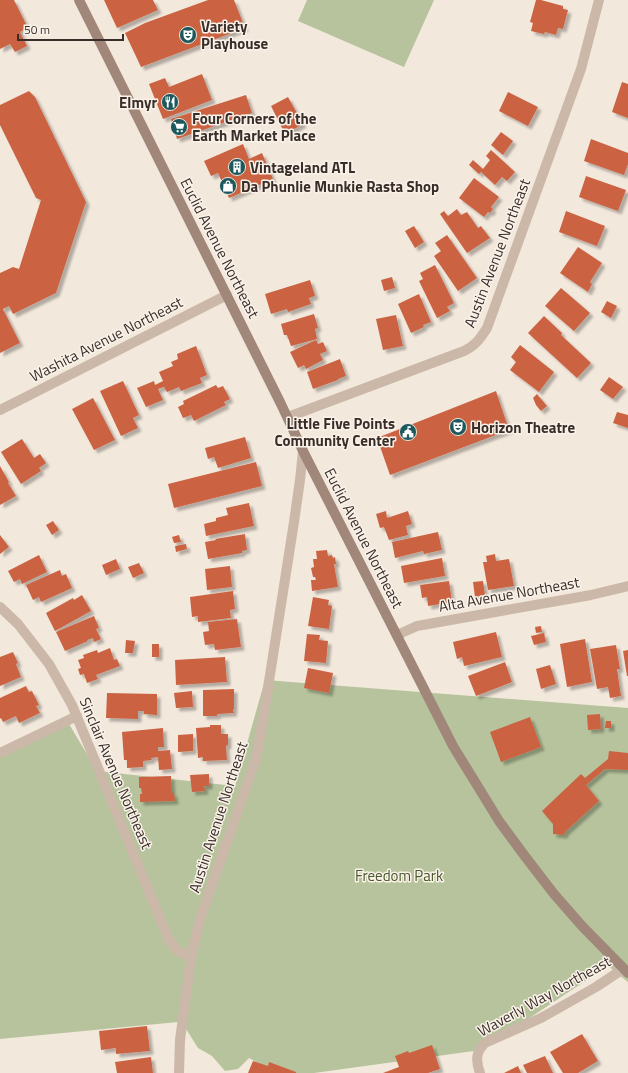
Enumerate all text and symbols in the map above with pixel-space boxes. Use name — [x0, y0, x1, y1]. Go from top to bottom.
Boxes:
place label: Variety Playhouse — [201, 15, 269, 55]
scale bar — [18, 16, 123, 42]
text: 50 m — [24, 20, 50, 39]
theatre icon: Variety Playhouse — [178, 25, 198, 45]
place label: Elmyr — [119, 91, 157, 114]
restaurant icon: Elmyr — [160, 92, 180, 112]
place label: Four Corners of the Earth Market Place — [192, 107, 317, 147]
supermarket icon: Four Corners of the Earth Market Place — [169, 117, 189, 137]
place label: Vintageland ATL — [250, 156, 355, 179]
building icon: Vintageland ATL — [227, 157, 247, 177]
street label: Euclid Avenue Northeast — [175, 174, 266, 323]
place label: Da Phunlie Munkie Rasta Shop — [241, 175, 439, 198]
street label: Austin Avenue Northeast — [458, 175, 536, 331]
shop icon: Da Phunlie Munkie Rasta Shop — [218, 176, 238, 196]
street label: Washita Avenue Northeast — [25, 290, 187, 388]
place label: Little Five Points Community Center — [274, 412, 395, 452]
place label: Horizon Theatre — [471, 416, 575, 439]
theatre icon: Horizon Theatre — [448, 417, 468, 437]
public building icon: Little Five Points Community Center — [398, 422, 418, 442]
street label: Euclid Avenue Northeast — [319, 464, 410, 613]
street label: Alta Avenue Northeast — [437, 570, 582, 618]
street label: Sinclair Avenue Northeast — [74, 694, 159, 853]
street label: Austin Avenue Northeast — [183, 738, 254, 896]
park label: Freedom Park — [355, 864, 443, 887]
street label: Waverly Way Northeast — [473, 949, 615, 1042]

